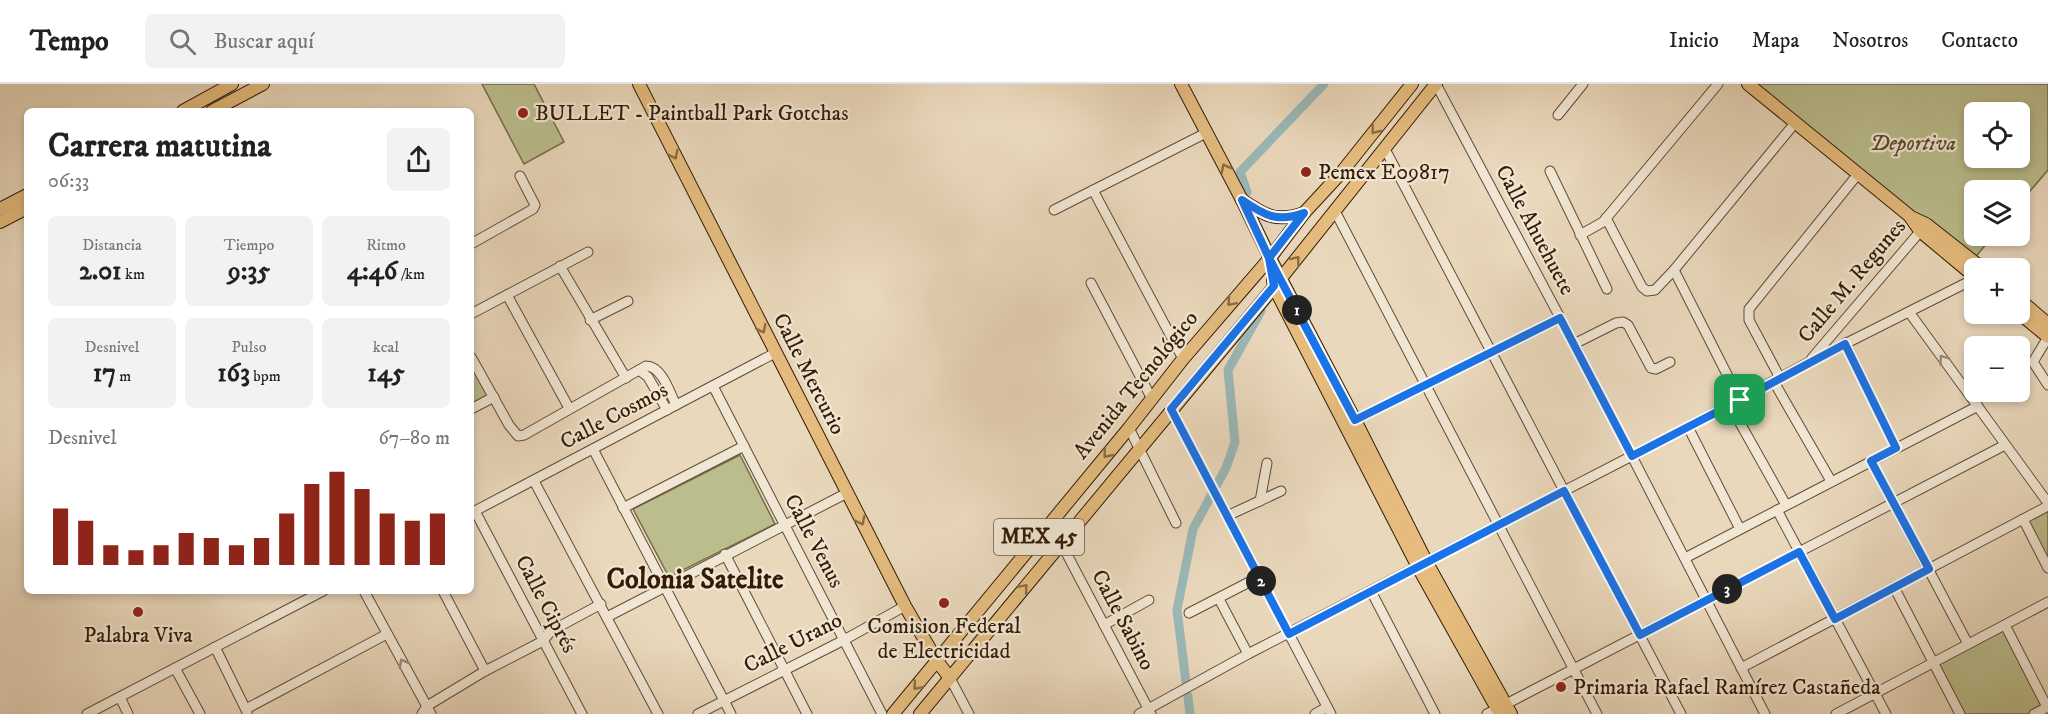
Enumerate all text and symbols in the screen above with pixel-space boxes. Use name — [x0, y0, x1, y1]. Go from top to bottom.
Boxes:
search box — [145, 14, 565, 68]
text: Tempo — [30, 24, 109, 59]
icon: search — [166, 25, 199, 58]
text: Buscar aquí — [214, 28, 314, 55]
text: Inicio — [1669, 28, 1719, 54]
text: Mapa — [1752, 28, 1799, 54]
text: Nosotros — [1832, 28, 1908, 54]
text: Contacto — [1941, 28, 2018, 54]
place label: BULLET - Paintball Park Gotchas — [535, 100, 849, 127]
map controls — [1964, 102, 2030, 402]
button: locate — [1964, 102, 2030, 168]
marker: BULLET - Paintball Park Gotchas — [516, 106, 530, 120]
one-way arrow — [1372, 123, 1383, 134]
text: Carrera matutina — [48, 126, 271, 167]
button: share — [387, 128, 450, 191]
park label: Deportiva — [1870, 130, 1956, 157]
one-way arrow — [667, 149, 679, 160]
place label: Pemex E09817 — [1318, 159, 1450, 186]
street label: Calle Ahuehuete — [1489, 160, 1581, 300]
one-way arrow — [1221, 164, 1232, 174]
marker: Pemex E09817 — [1299, 165, 1313, 179]
text: 06:33 — [48, 169, 89, 194]
button: layers — [1964, 180, 2030, 246]
street label: Calle M. Regunes — [1792, 213, 1912, 349]
text: Distancia — [82, 235, 142, 255]
text: Tiempo — [224, 235, 274, 255]
text: Ritmo — [366, 235, 406, 255]
text: 2.01 — [79, 255, 122, 288]
text: 9:35 — [228, 255, 270, 288]
text: 4:46 — [347, 255, 397, 288]
one-way arrow — [1288, 255, 1299, 266]
button: + — [1964, 258, 2030, 324]
text: km — [122, 264, 145, 284]
text: /km — [397, 264, 425, 284]
pin: 1 — [1282, 295, 1312, 325]
one-way arrow — [1228, 296, 1239, 307]
text: 1 — [1294, 300, 1300, 320]
street label: Avenida Tecnológico — [1068, 305, 1204, 465]
street label: Calle Mercurio — [767, 309, 851, 439]
one-way arrow — [755, 323, 767, 334]
button: − — [1964, 336, 2030, 402]
text: Desnivel — [85, 337, 139, 357]
text: Pulso — [232, 337, 266, 357]
text: kcal — [373, 337, 399, 357]
one-way arrow — [1939, 355, 1950, 366]
text: 17 — [93, 357, 116, 390]
text: 163 — [217, 357, 250, 390]
text: 145 — [367, 357, 405, 390]
text: m — [116, 366, 131, 386]
text: bpm — [250, 366, 281, 386]
pin — [1714, 374, 1765, 425]
street label: Calle Cosmos — [556, 376, 672, 456]
icon: arrive — [1723, 383, 1756, 416]
text: Desnivel — [48, 426, 117, 451]
text: 67–80 m — [378, 426, 450, 451]
one-way arrow — [1104, 447, 1115, 458]
street label: Calle Venus — [778, 490, 850, 592]
one-way arrow — [854, 515, 865, 525]
road number: MEX 45 — [994, 519, 1084, 555]
street label: Calle Ciprés — [509, 551, 583, 657]
district label: Colonia Satelite — [606, 562, 784, 597]
street label: Calle Sabino — [1085, 565, 1161, 675]
pin: 2 — [1246, 566, 1276, 596]
text: 2 — [1257, 571, 1265, 591]
pin: 3 — [1712, 574, 1742, 604]
text: 3 — [1724, 579, 1730, 599]
one-way arrow — [1017, 584, 1028, 595]
marker: Comision Federal de Electricidad — [937, 596, 951, 610]
marker: Palabra Viva — [131, 605, 145, 619]
street label: Calle Urano — [739, 607, 847, 679]
place label: Comision Federal de Electricidad — [867, 613, 1021, 665]
place label: Palabra Viva — [83, 622, 193, 649]
one-way arrow — [398, 659, 410, 669]
place label: Primaria Rafael Ramírez Castañeda — [1573, 674, 1881, 701]
one-way arrow — [913, 679, 924, 690]
marker: Primaria Rafael Ramírez Castañeda — [1554, 680, 1568, 694]

